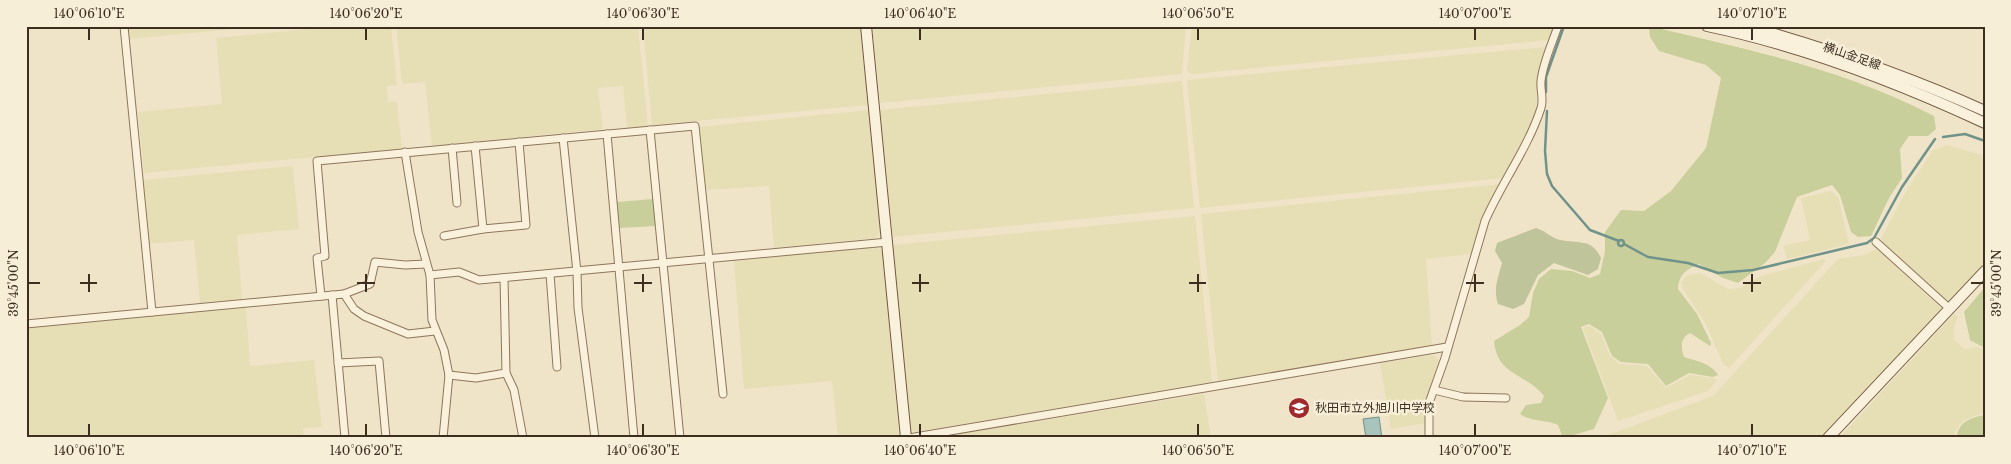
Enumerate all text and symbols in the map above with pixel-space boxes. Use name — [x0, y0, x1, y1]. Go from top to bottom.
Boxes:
text: 140°06'10"E — [54, 6, 125, 21]
text: 140°06'20"E — [329, 6, 403, 21]
text: 140°06'30"E — [606, 6, 680, 21]
text: 140°06'40"E — [884, 6, 956, 21]
text: 140°06'50"E — [1162, 6, 1234, 21]
text: 140°07'00"E — [1439, 6, 1512, 21]
text: 140°07'10"E — [1717, 6, 1787, 21]
street label: 横山金足線 — [1821, 39, 1883, 72]
text: 39°45'00"N — [6, 249, 21, 317]
text: 39°45'00"N — [1989, 249, 2004, 317]
school or university icon: 秋田市立外旭川中学校 — [1287, 396, 1311, 420]
place label: 秋田市立外旭川中学校 — [1315, 400, 1435, 415]
text: 140°06'10"E — [54, 443, 125, 458]
text: 140°06'20"E — [329, 443, 403, 458]
text: 140°06'30"E — [606, 443, 680, 458]
text: 140°06'40"E — [884, 443, 956, 458]
text: 140°06'50"E — [1162, 443, 1234, 458]
text: 140°07'00"E — [1439, 443, 1512, 458]
text: 140°07'10"E — [1717, 443, 1787, 458]

